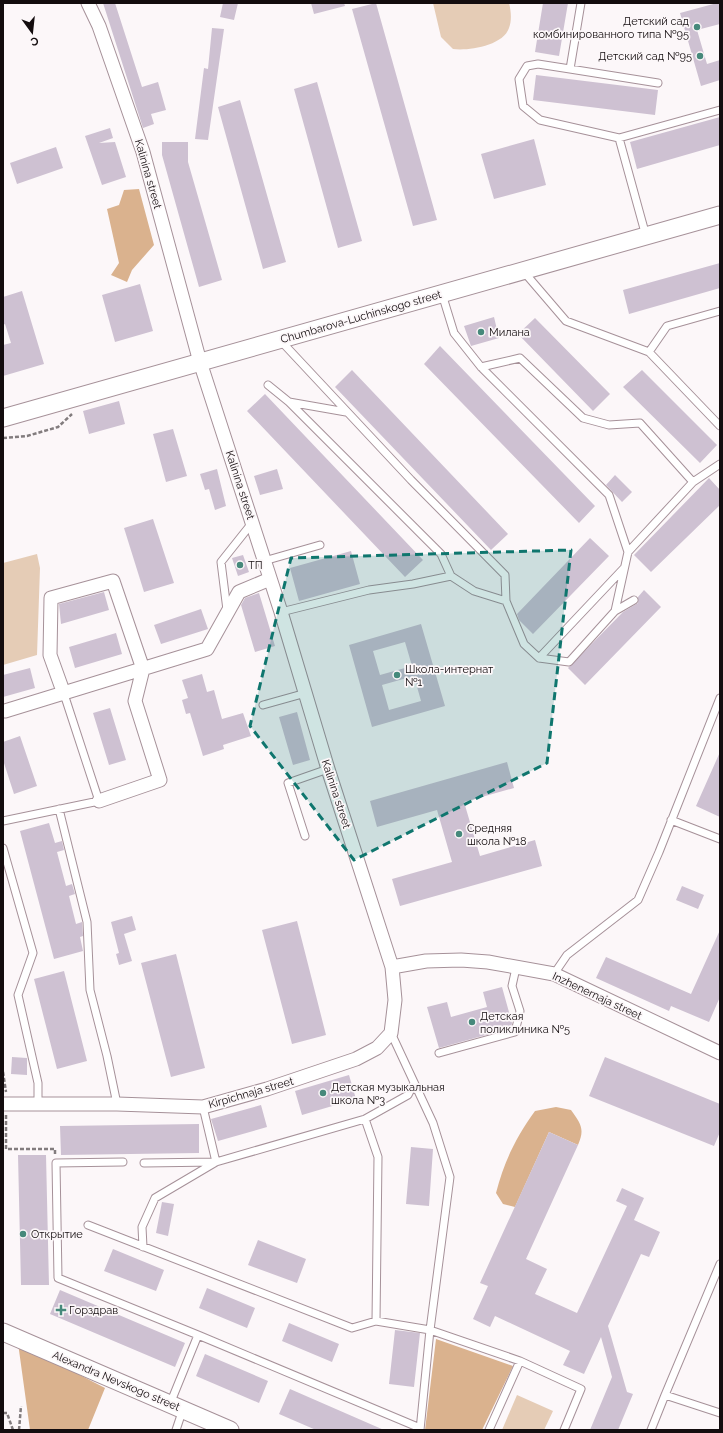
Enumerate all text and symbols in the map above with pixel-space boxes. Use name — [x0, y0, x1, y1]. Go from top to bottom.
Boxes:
north arrow — [12, 12, 52, 52]
place label: Детский сад комбинированного типа №95 — [533, 15, 690, 41]
marker: Детский сад комбинированного типа №95 — [692, 22, 702, 32]
text: С — [29, 34, 40, 49]
place label: Детский сад №95 — [598, 50, 692, 63]
marker: Детский сад №95 — [695, 51, 705, 61]
street label: Kalinina street — [132, 138, 164, 211]
street label: Chumbarova-Luchinskogo street — [279, 288, 443, 346]
place label: Милана — [489, 326, 530, 339]
marker: Милана — [476, 327, 486, 337]
street label: Kalinina street — [223, 449, 257, 521]
place label: ТП — [248, 559, 263, 572]
marker: ТП — [235, 560, 245, 570]
place label: Школа-интернат №1 — [405, 663, 494, 689]
marker: Школа-интернат №1 — [392, 670, 402, 680]
street label: Kalinina street — [319, 758, 353, 830]
place label: Средняя школа №18 — [467, 822, 527, 848]
marker: Средняя школа №18 — [454, 829, 464, 839]
street label: Inzhenernaja street — [550, 970, 644, 1023]
place label: Детская поликлиника №5 — [480, 1010, 570, 1036]
marker: Детская поликлиника №5 — [467, 1017, 477, 1027]
street label: Kirpichnaja street — [207, 1075, 295, 1111]
place label: Детская музыкальная школа №3 — [331, 1081, 445, 1107]
marker: Детская музыкальная школа №3 — [318, 1088, 328, 1098]
place label: Открытие — [31, 1228, 83, 1241]
marker: Открытие — [18, 1229, 28, 1239]
place label: Горздрав — [69, 1304, 118, 1317]
marker: Горздрав — [56, 1305, 66, 1315]
street label: Alexandra Nevskogo street — [50, 1348, 182, 1414]

